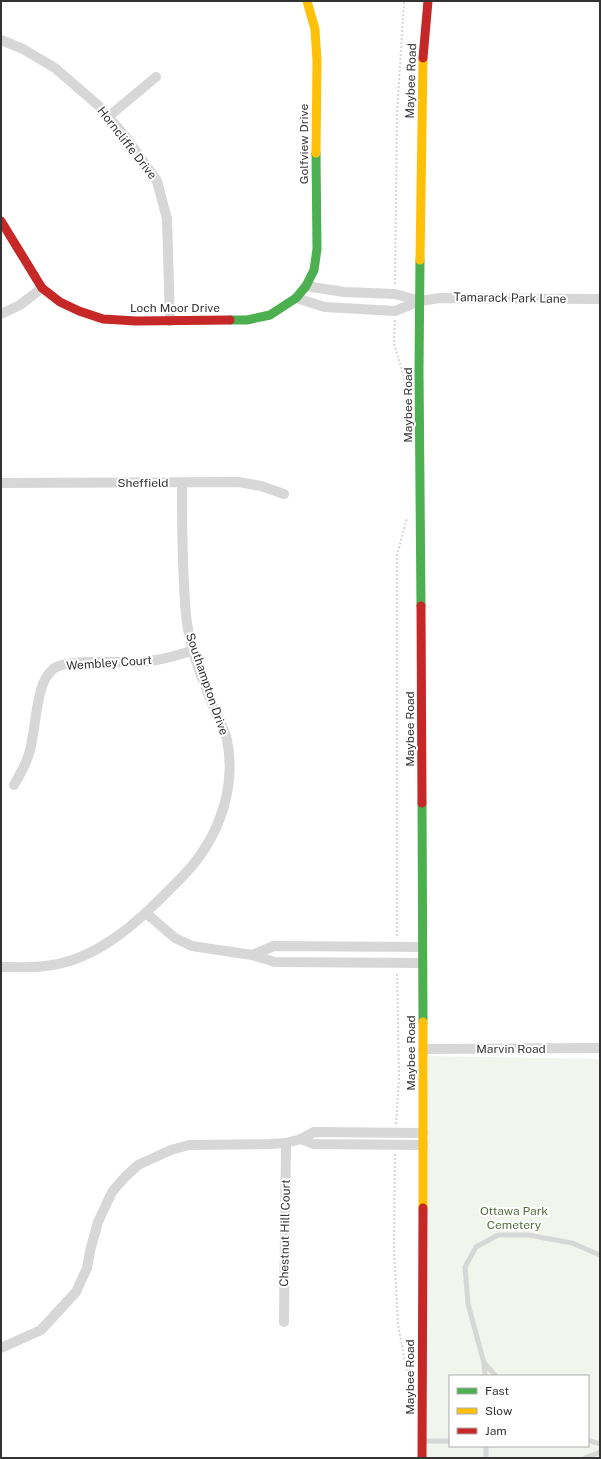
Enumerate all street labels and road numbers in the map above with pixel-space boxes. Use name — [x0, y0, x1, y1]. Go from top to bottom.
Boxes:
street label: Maybee Road — [403, 43, 419, 119]
street label: Horncliffe Drive — [94, 104, 160, 182]
street label: Golfview Drive — [297, 104, 311, 184]
street label: Tamarack Park Lane — [453, 290, 567, 306]
street label: Loch Moor Drive — [130, 301, 220, 315]
street label: Maybee Road — [401, 367, 415, 443]
street label: Sheffield — [118, 476, 168, 490]
street label: Southampton Drive — [183, 631, 231, 737]
street label: Wembley Court — [66, 653, 153, 673]
street label: Maybee Road — [403, 691, 417, 767]
street label: Maybee Road — [404, 1015, 418, 1091]
street label: Marvin Road — [476, 1042, 546, 1056]
street label: Chestnut Hill Court — [277, 1179, 293, 1287]
street label: Maybee Road — [403, 1339, 417, 1415]

